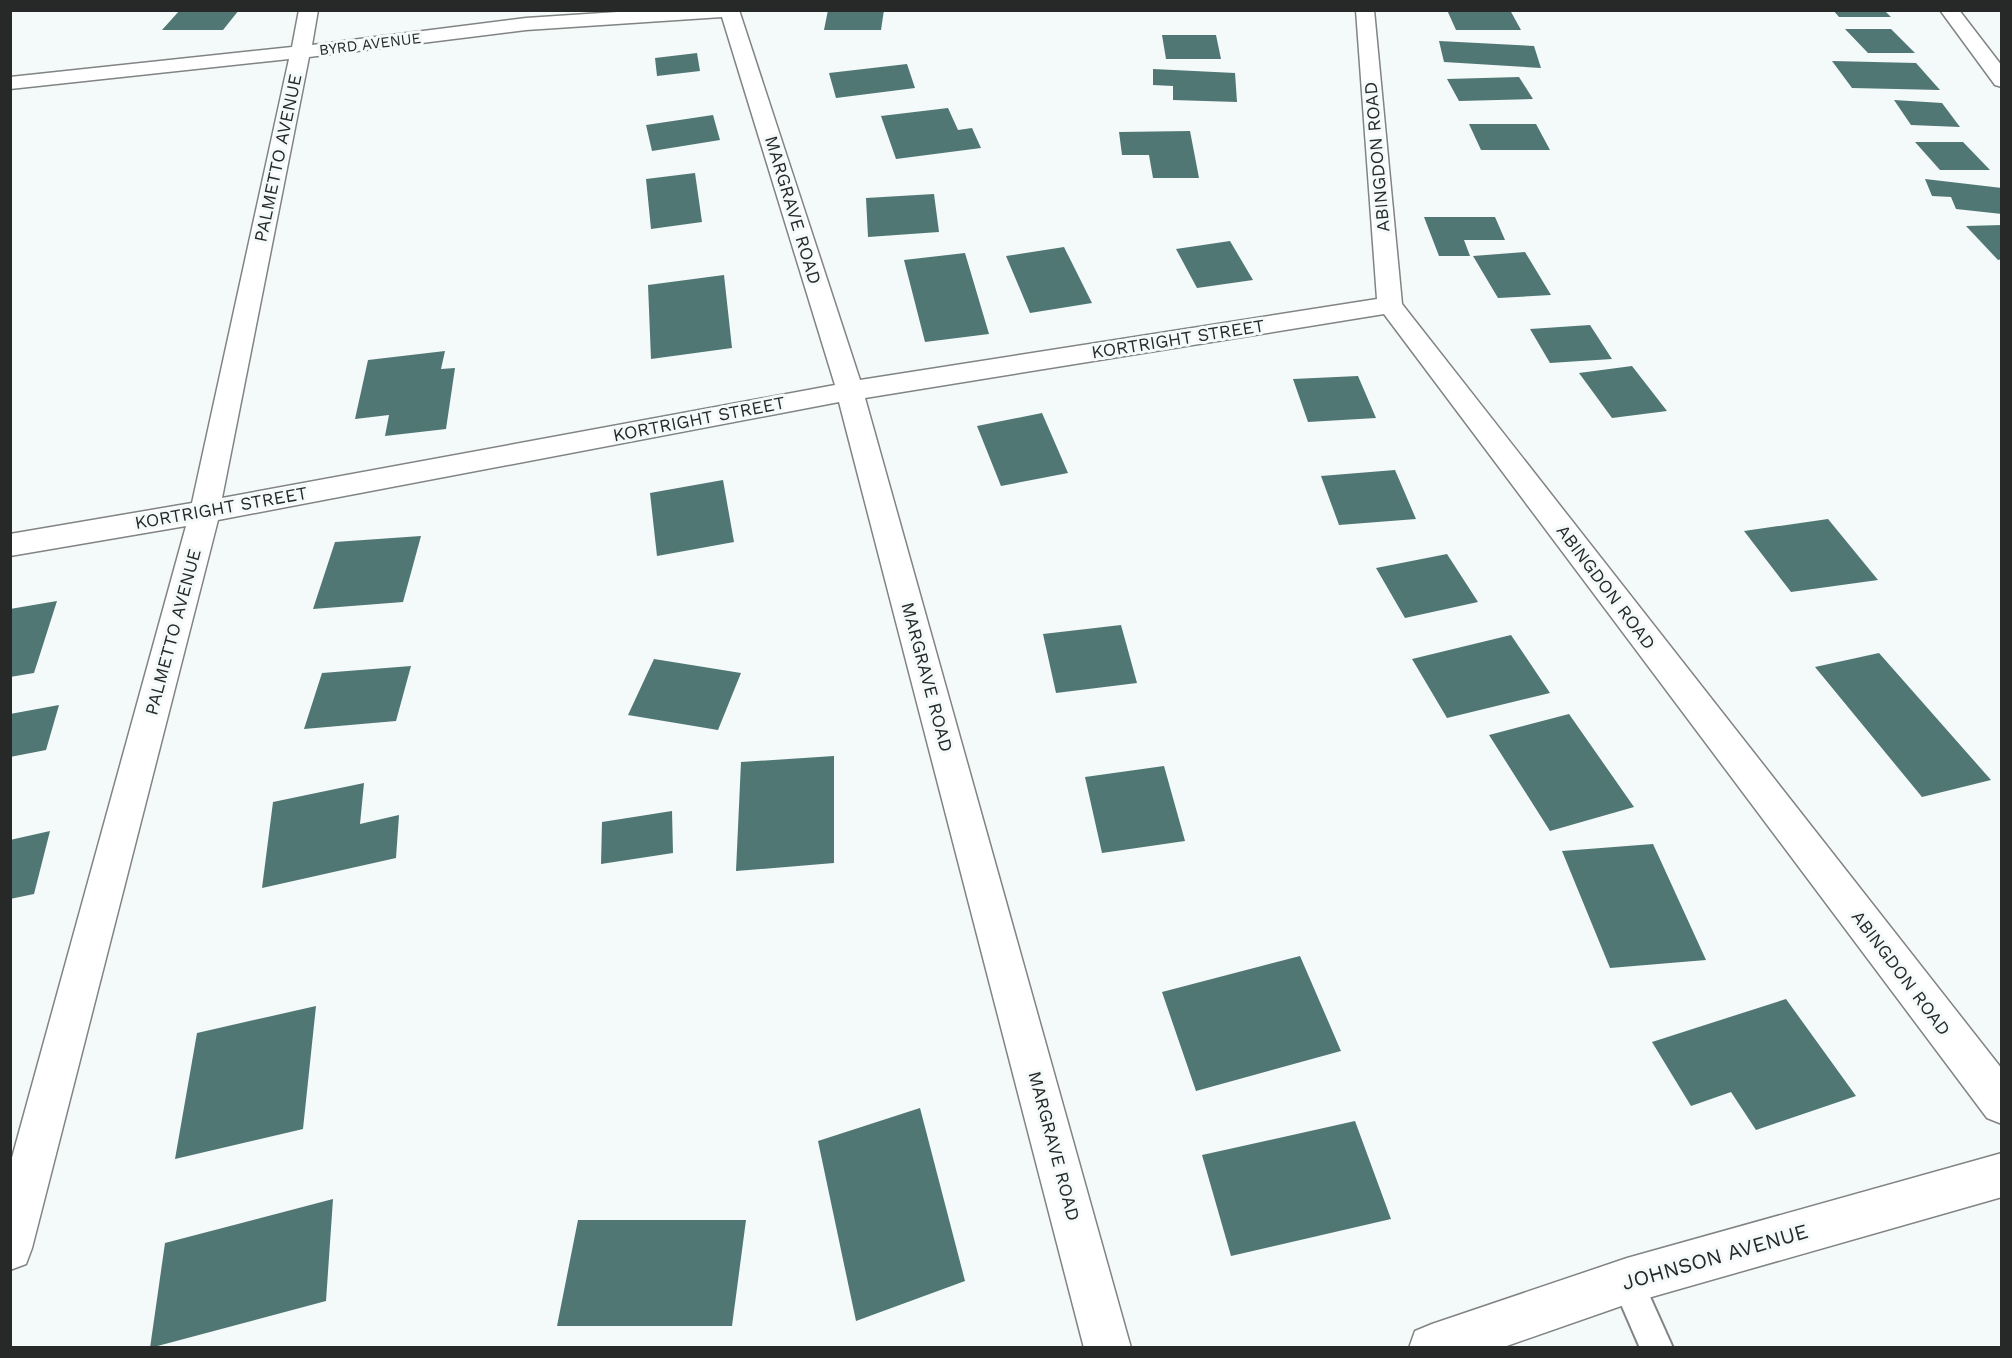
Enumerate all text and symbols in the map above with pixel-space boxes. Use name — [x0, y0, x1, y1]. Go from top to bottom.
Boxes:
street label: BYRD AVENUE — [318, 29, 422, 59]
street label: PALMETTO AVENUE — [249, 72, 306, 244]
street label: ABINGDON ROAD — [1359, 81, 1394, 233]
street label: MARGRAVE ROAD — [761, 133, 826, 287]
street label: KORTRIGHT STREET — [1090, 314, 1266, 363]
street label: KORTRIGHT STREET — [611, 391, 787, 446]
street label: KORTRIGHT STREET — [133, 482, 309, 533]
street label: ABINGDON ROAD — [1553, 520, 1660, 653]
street label: PALMETTO AVENUE — [140, 546, 205, 717]
street label: MARGRAVE ROAD — [897, 600, 958, 754]
street label: ABINGDON ROAD — [1848, 906, 1955, 1039]
street label: MARGRAVE ROAD — [1024, 1069, 1085, 1223]
street label: JOHNSON AVENUE — [1619, 1218, 1811, 1295]

